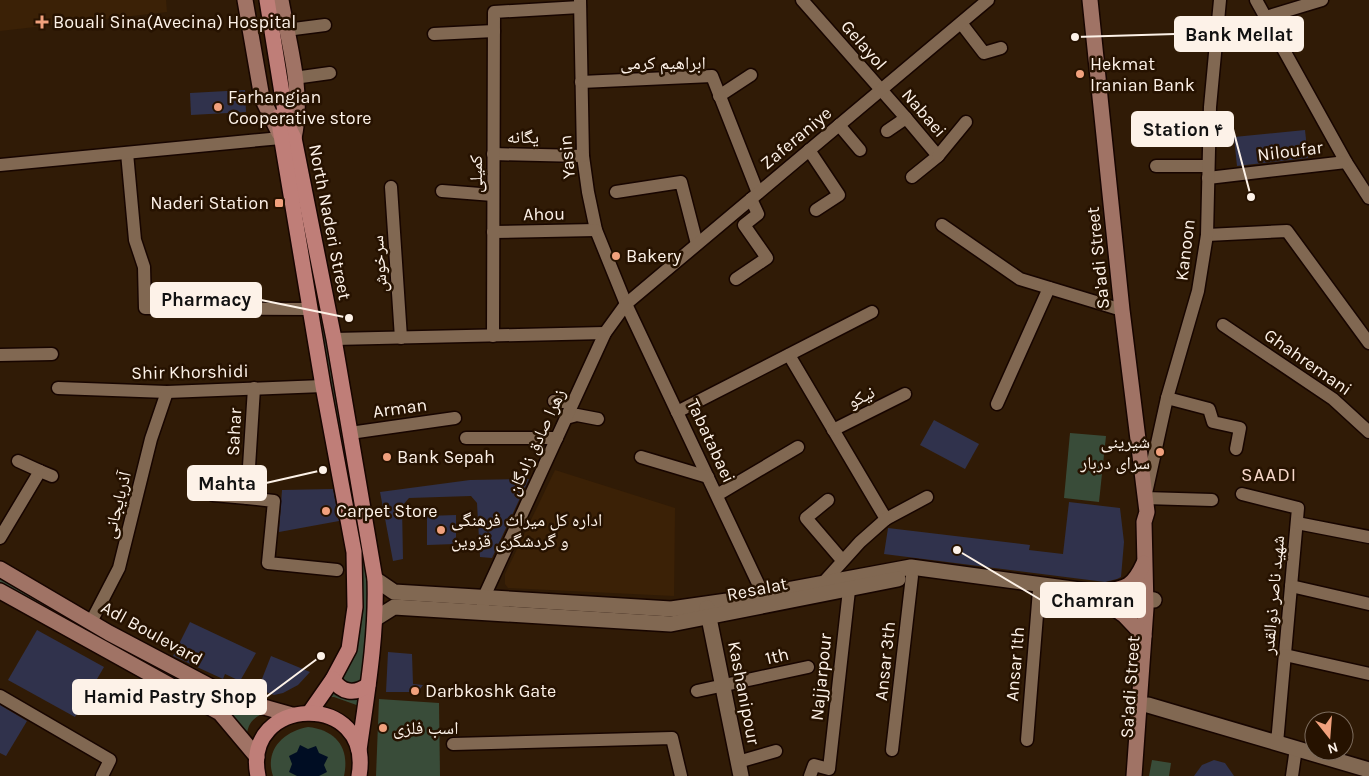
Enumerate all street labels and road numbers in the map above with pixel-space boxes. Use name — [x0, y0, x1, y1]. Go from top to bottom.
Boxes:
street label: Gelayol — [836, 16, 892, 74]
street label: ابراهیم کرمی — [620, 52, 706, 75]
street label: Nabaei — [897, 84, 951, 142]
street label: Zaferaniye — [756, 102, 836, 174]
street label: یگانه — [507, 126, 539, 148]
street label: Yasin — [554, 134, 580, 180]
street label: Niloufar — [1256, 136, 1325, 166]
street label: North Naderi Street — [304, 142, 356, 302]
street label: کمیلی — [465, 154, 487, 193]
street label: Ahou — [523, 203, 565, 225]
street label: Sa'adi Street — [1082, 205, 1114, 310]
street label: Kanoon — [1170, 218, 1200, 282]
street label: سرخوش — [366, 235, 392, 293]
street label: Ghahremani — [1260, 324, 1356, 400]
street label: Shir Khorshidi — [131, 360, 249, 384]
street label: نیکو — [843, 381, 879, 413]
street label: زهرا صادق زادگان — [502, 385, 570, 499]
street label: Arman — [371, 393, 429, 423]
street label: Tabatabaei — [682, 396, 740, 486]
street label: Sahar — [222, 407, 246, 457]
street label: آذربایجانی — [98, 469, 136, 541]
street label: شهید ناصر ذوالقدر — [1257, 534, 1289, 657]
street label: Resalat — [725, 572, 789, 606]
street label: Adl Boulevard — [97, 596, 207, 670]
street label: Ansar 3th — [870, 620, 900, 702]
street label: Ansar 1th — [1001, 626, 1029, 702]
street label: Najjarpour — [805, 632, 837, 722]
street label: Sa'adi Street — [1115, 635, 1145, 739]
street label: Kashanipour — [723, 639, 765, 747]
street label: 1th — [763, 643, 791, 669]

